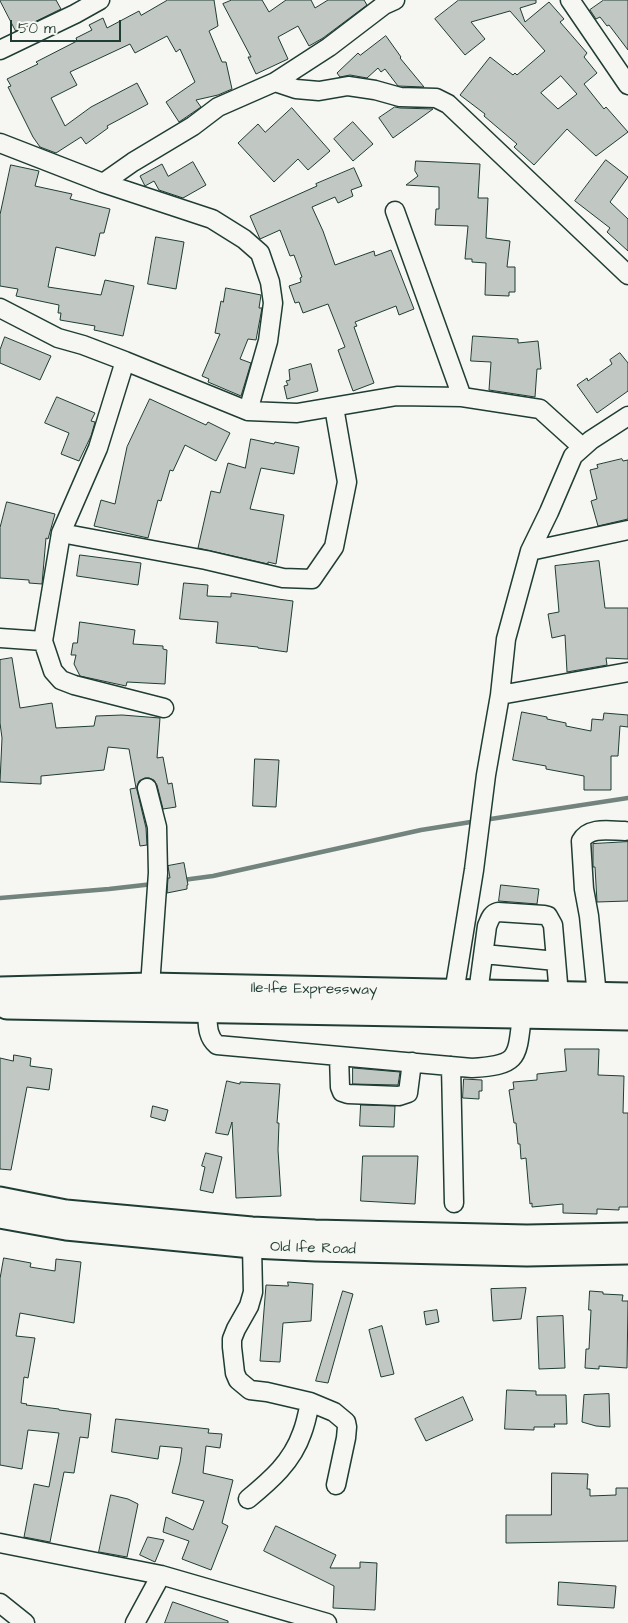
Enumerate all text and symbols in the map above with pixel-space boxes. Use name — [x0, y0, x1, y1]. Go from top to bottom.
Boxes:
scale bar — [12, 10, 124, 42]
text: 50 m — [18, 18, 56, 39]
street label: Ile-Ife Expressway — [251, 980, 377, 1000]
street label: Old Ife Road — [270, 1239, 356, 1259]

